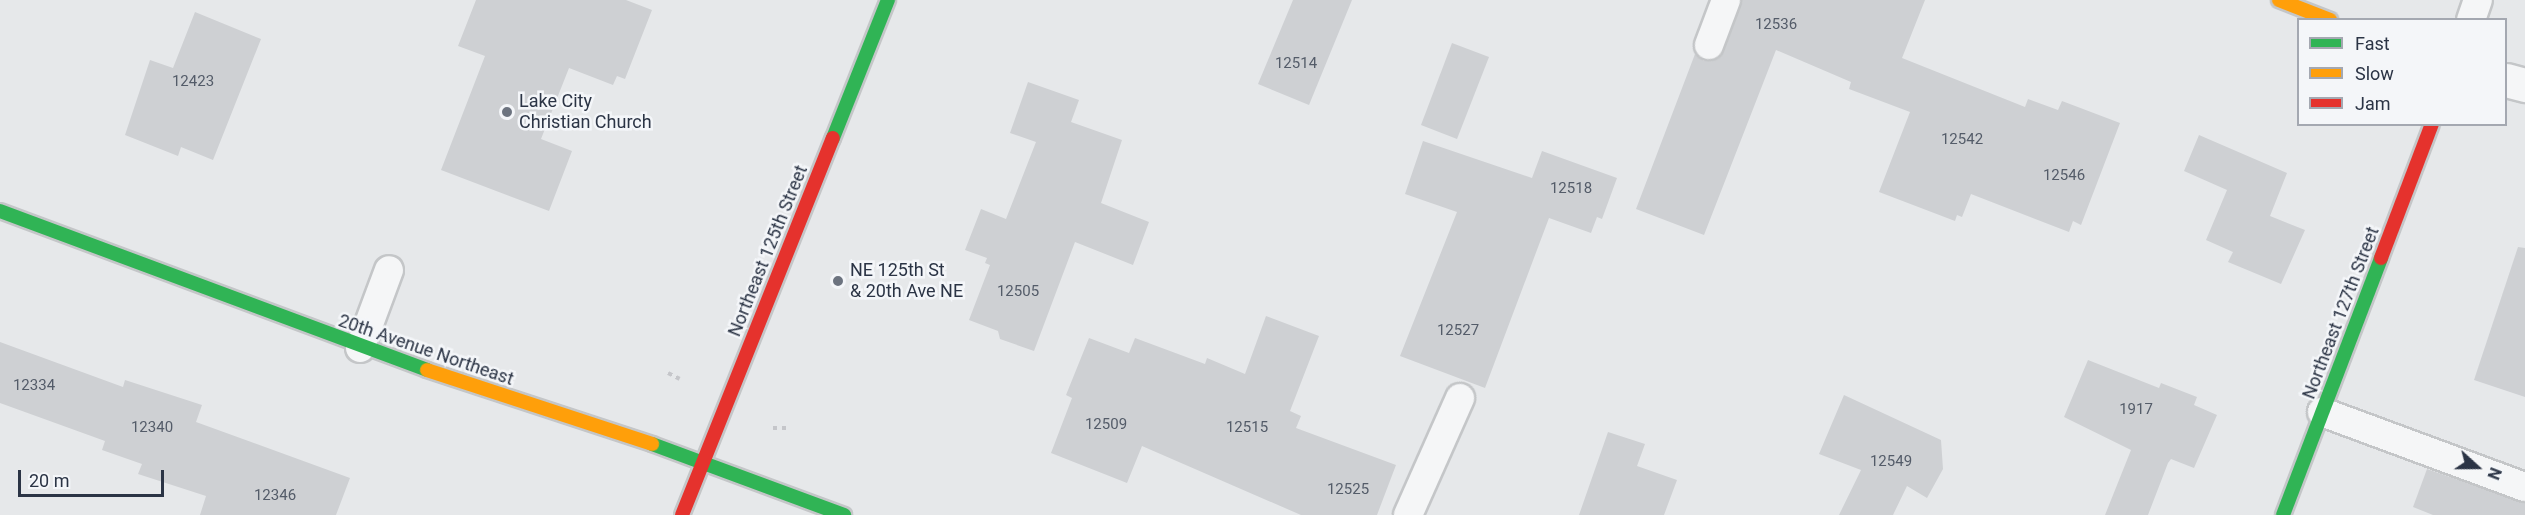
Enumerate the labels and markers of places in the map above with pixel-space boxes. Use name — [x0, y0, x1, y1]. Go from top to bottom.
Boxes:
place label: Lake City Christian Church — [519, 91, 652, 134]
marker: Lake City Christian Church — [500, 105, 514, 119]
place label: NE 125th St & 20th Ave NE — [850, 260, 963, 302]
marker: NE 125th St & 20th Ave NE — [831, 274, 845, 288]

